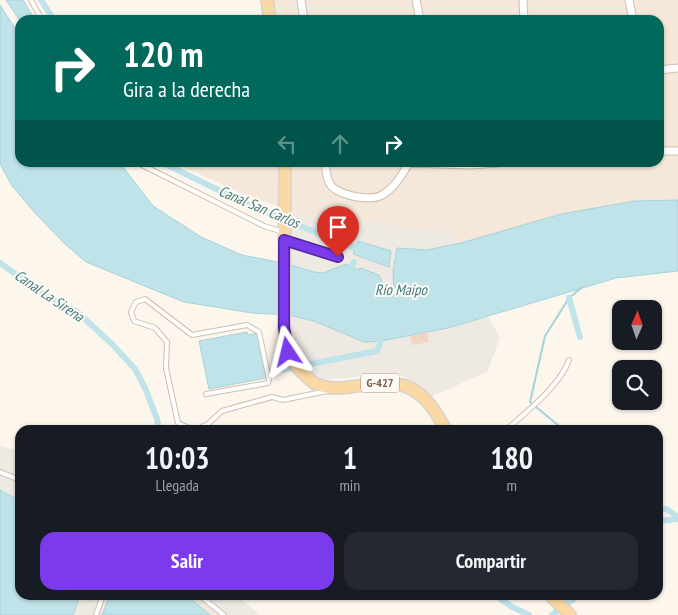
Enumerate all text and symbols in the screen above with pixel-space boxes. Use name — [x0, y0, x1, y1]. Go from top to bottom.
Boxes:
text: 120 m — [123, 31, 204, 77]
icon: right — [40, 35, 105, 100]
text: Gira a la derecha — [123, 75, 250, 103]
icon: left — [273, 130, 301, 158]
icon: ahead — [326, 130, 354, 158]
icon: right — [379, 130, 407, 158]
water label: Canal San Carlos — [216, 181, 304, 233]
pin — [317, 206, 359, 257]
icon: arrive — [324, 213, 352, 241]
water label: Canal La Sirena — [11, 265, 88, 326]
water label: Río Maipo — [375, 280, 428, 299]
north arrow — [612, 300, 662, 350]
map controls — [612, 300, 662, 410]
position arrow — [261, 325, 313, 377]
button: search — [612, 360, 662, 410]
road number: G-427 — [361, 373, 399, 392]
text: 10:03 — [145, 438, 210, 477]
text: 1 — [343, 438, 357, 477]
text: 180 — [490, 438, 533, 477]
text: Llegada — [155, 475, 199, 495]
text: min — [339, 475, 360, 495]
text: m — [506, 475, 517, 495]
button: Salir — [40, 532, 334, 590]
button: Compartir — [344, 532, 638, 590]

